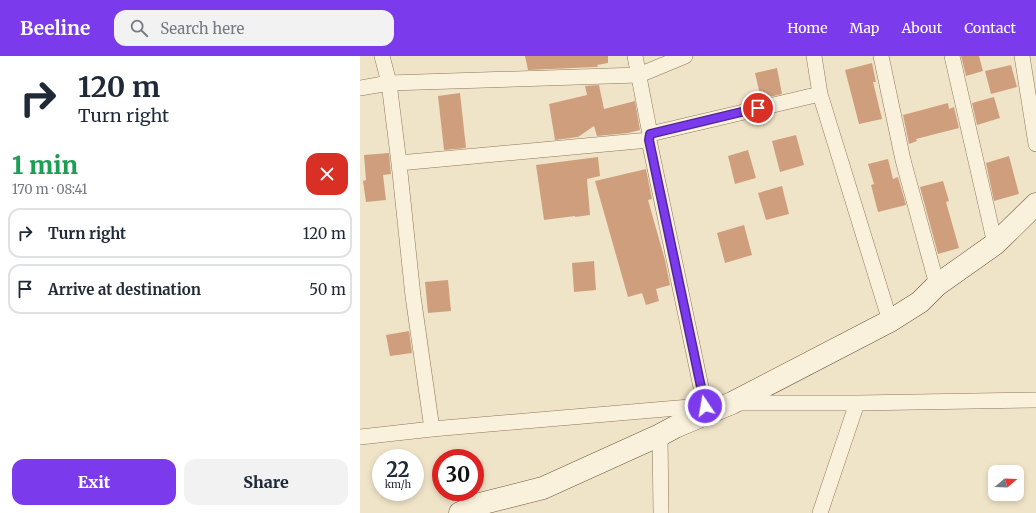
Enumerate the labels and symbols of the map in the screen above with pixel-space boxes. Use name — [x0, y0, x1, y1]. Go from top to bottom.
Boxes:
pin — [741, 91, 775, 125]
position arrow — [684, 385, 726, 427]
speed limit sign: 30 — [432, 449, 484, 501]
north arrow — [988, 465, 1024, 501]

